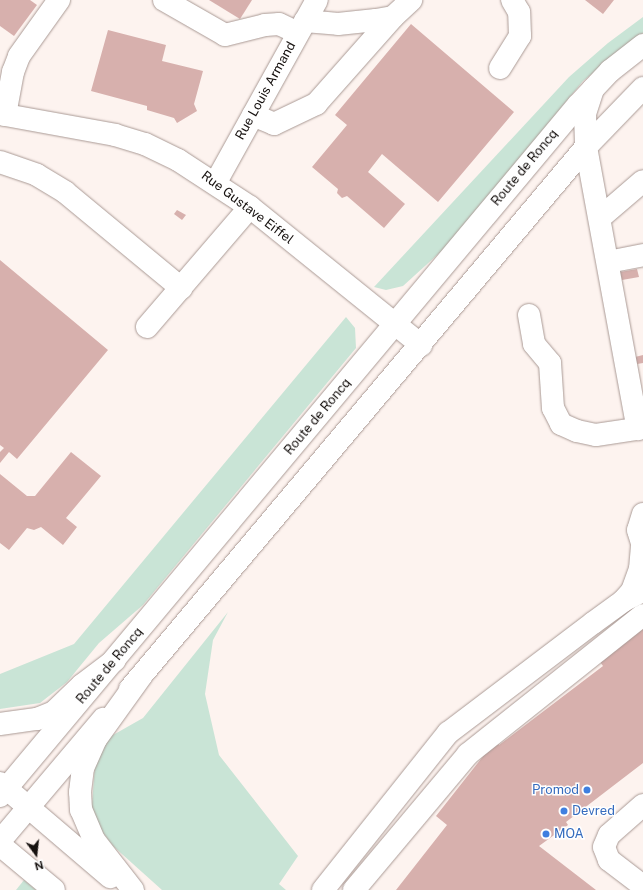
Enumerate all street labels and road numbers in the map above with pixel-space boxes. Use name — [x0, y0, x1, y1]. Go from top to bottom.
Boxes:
street label: Rue Louis Armand — [233, 39, 299, 143]
street label: Route de Roncq — [488, 126, 562, 210]
street label: Rue Gustave Eiffel — [198, 168, 296, 248]
street label: Route de Roncq — [281, 375, 355, 459]
street label: Route de Roncq — [73, 624, 147, 708]

